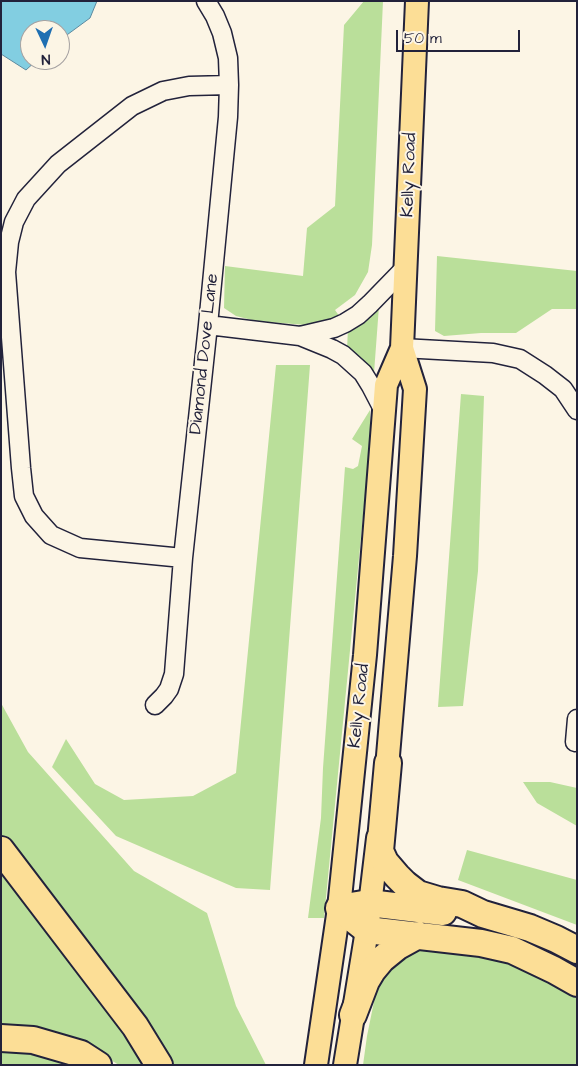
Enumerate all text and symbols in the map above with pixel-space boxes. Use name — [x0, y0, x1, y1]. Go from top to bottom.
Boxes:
north arrow — [20, 20, 70, 70]
scale bar — [398, 20, 522, 52]
text: 50 m — [404, 28, 442, 49]
text: N — [41, 49, 51, 69]
street label: Kelly Road — [398, 132, 422, 218]
street label: Diamond Dove Lane — [186, 273, 224, 435]
street label: Kelly Road — [345, 663, 375, 749]

